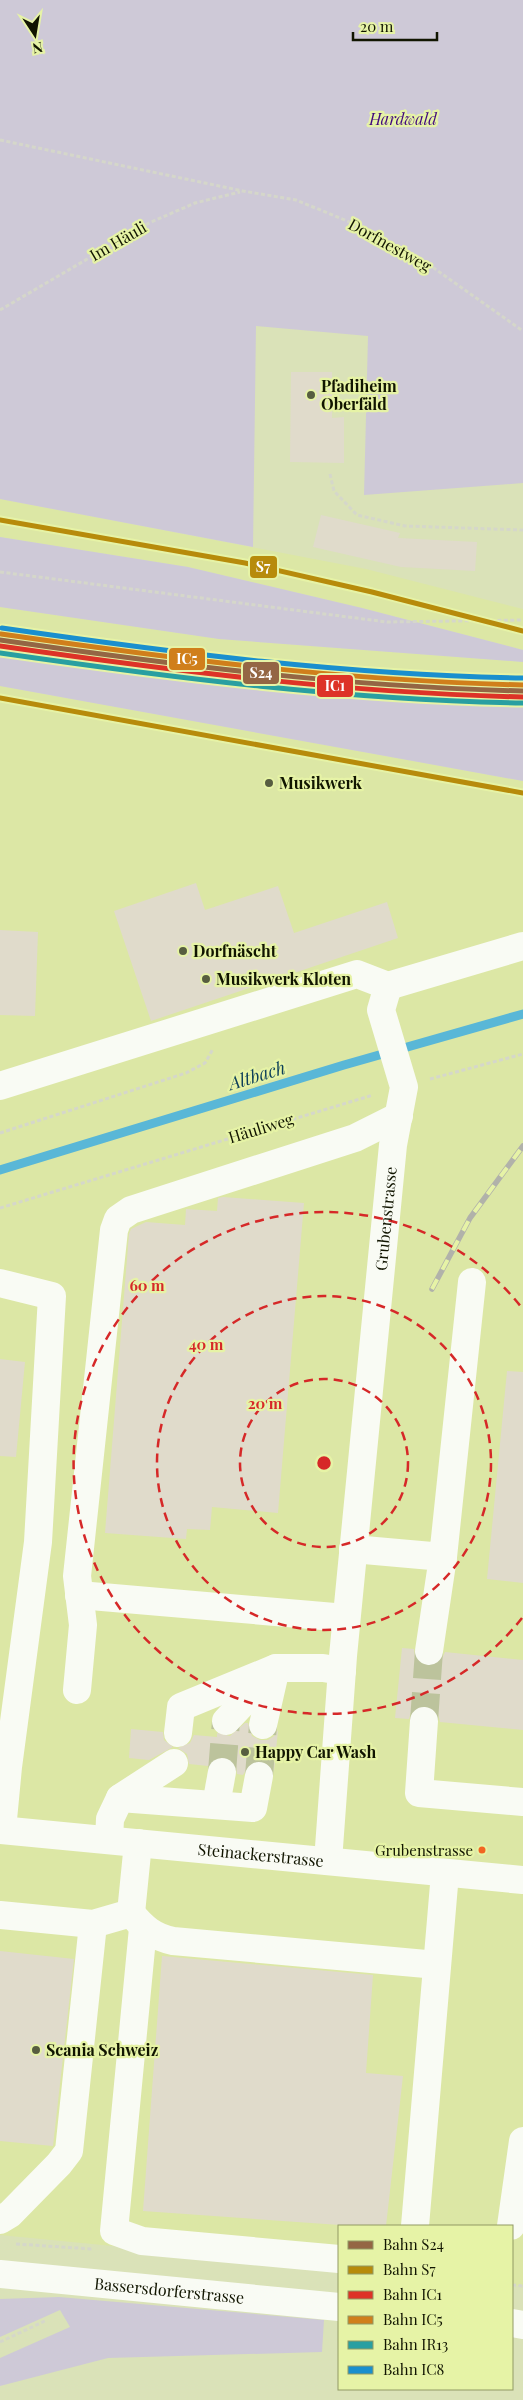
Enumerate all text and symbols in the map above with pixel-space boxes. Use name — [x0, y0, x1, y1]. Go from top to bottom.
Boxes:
north arrow — [10, 10, 60, 60]
scale bar — [353, 10, 437, 42]
text: 20 m — [360, 16, 394, 36]
text: N — [31, 38, 45, 59]
park label: Hardwald — [368, 108, 438, 129]
street label: Dorfnestweg — [345, 213, 436, 276]
street label: Im Häuli — [86, 216, 150, 265]
place label: Pfadiheim Oberfäld — [321, 375, 397, 414]
marker: Pfadiheim Oberfäld — [305, 389, 317, 401]
line badge: S7 — [249, 555, 278, 579]
text: S7 — [256, 557, 271, 576]
line badge: IC5 — [168, 647, 206, 671]
text: IC5 — [176, 649, 198, 668]
line badge: S24 — [242, 661, 280, 685]
text: S24 — [250, 663, 272, 682]
line badge: IC1 — [316, 674, 354, 698]
text: IC1 — [325, 676, 345, 695]
place label: Musikwerk — [279, 772, 363, 793]
marker: Musikwerk — [263, 777, 275, 789]
place label: Dorfnäscht — [193, 940, 277, 961]
marker: Dorfnäscht — [177, 945, 189, 957]
place label: Musikwerk Kloten — [216, 968, 351, 989]
marker: Musikwerk Kloten — [200, 973, 212, 985]
water label: Altbach — [223, 1055, 288, 1096]
street label: Häuliweg — [226, 1107, 297, 1147]
street label: Grubenstrasse — [370, 1165, 401, 1272]
text: 60 m — [129, 1275, 165, 1295]
text: 40 m — [189, 1334, 224, 1354]
text: 20 m — [248, 1393, 283, 1413]
centre of rings — [315, 1454, 333, 1472]
place label: Happy Car Wash — [255, 1741, 376, 1762]
marker: Happy Car Wash — [239, 1746, 251, 1758]
street label: Steinackerstrasse — [197, 1838, 325, 1871]
place label: Grubenstrasse — [375, 1840, 473, 1860]
marker: Grubenstrasse — [477, 1845, 487, 1855]
place label: Scania Schweiz — [46, 2039, 159, 2060]
marker: Scania Schweiz — [30, 2044, 42, 2056]
legend — [338, 2225, 513, 2390]
text: Bahn S24 — [383, 2234, 444, 2254]
text: Bahn S7 — [383, 2259, 436, 2279]
street label: Bassersdorferstrasse — [93, 2272, 245, 2308]
text: Bahn IC1 — [383, 2284, 443, 2304]
text: Bahn IC5 — [383, 2309, 443, 2329]
text: Bahn IR13 — [383, 2334, 448, 2354]
text: Bahn IC8 — [383, 2359, 445, 2379]

